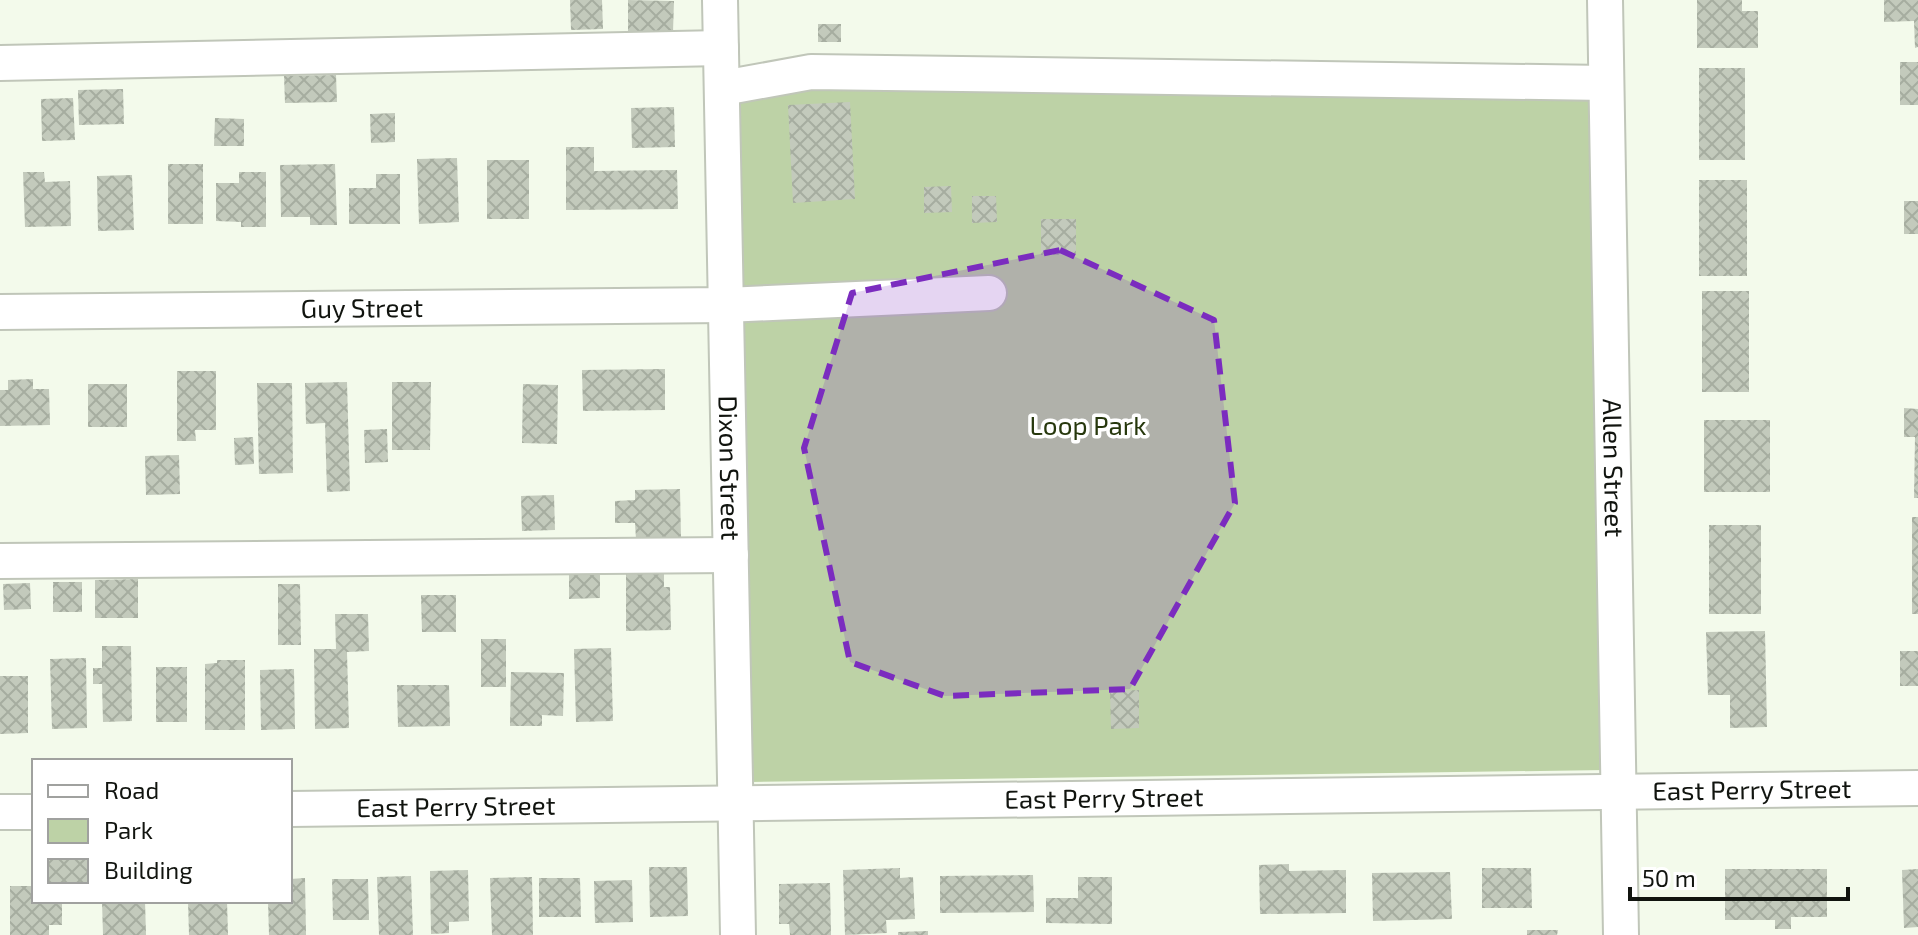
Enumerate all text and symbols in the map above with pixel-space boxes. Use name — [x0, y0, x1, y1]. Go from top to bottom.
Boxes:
street label: Guy Street — [301, 291, 423, 323]
street label: Dixon Street — [714, 395, 747, 541]
street label: Allen Street — [1598, 398, 1631, 538]
park label: Loop Park — [1030, 409, 1146, 440]
legend — [32, 759, 292, 903]
street label: East Perry Street — [1652, 772, 1852, 805]
text: Road — [104, 775, 159, 804]
street label: East Perry Street — [1004, 780, 1204, 814]
street label: East Perry Street — [356, 789, 556, 822]
text: Park — [104, 815, 153, 844]
scale bar — [1630, 851, 1848, 901]
text: Building — [104, 855, 193, 884]
text: 50 m — [1642, 863, 1696, 892]

